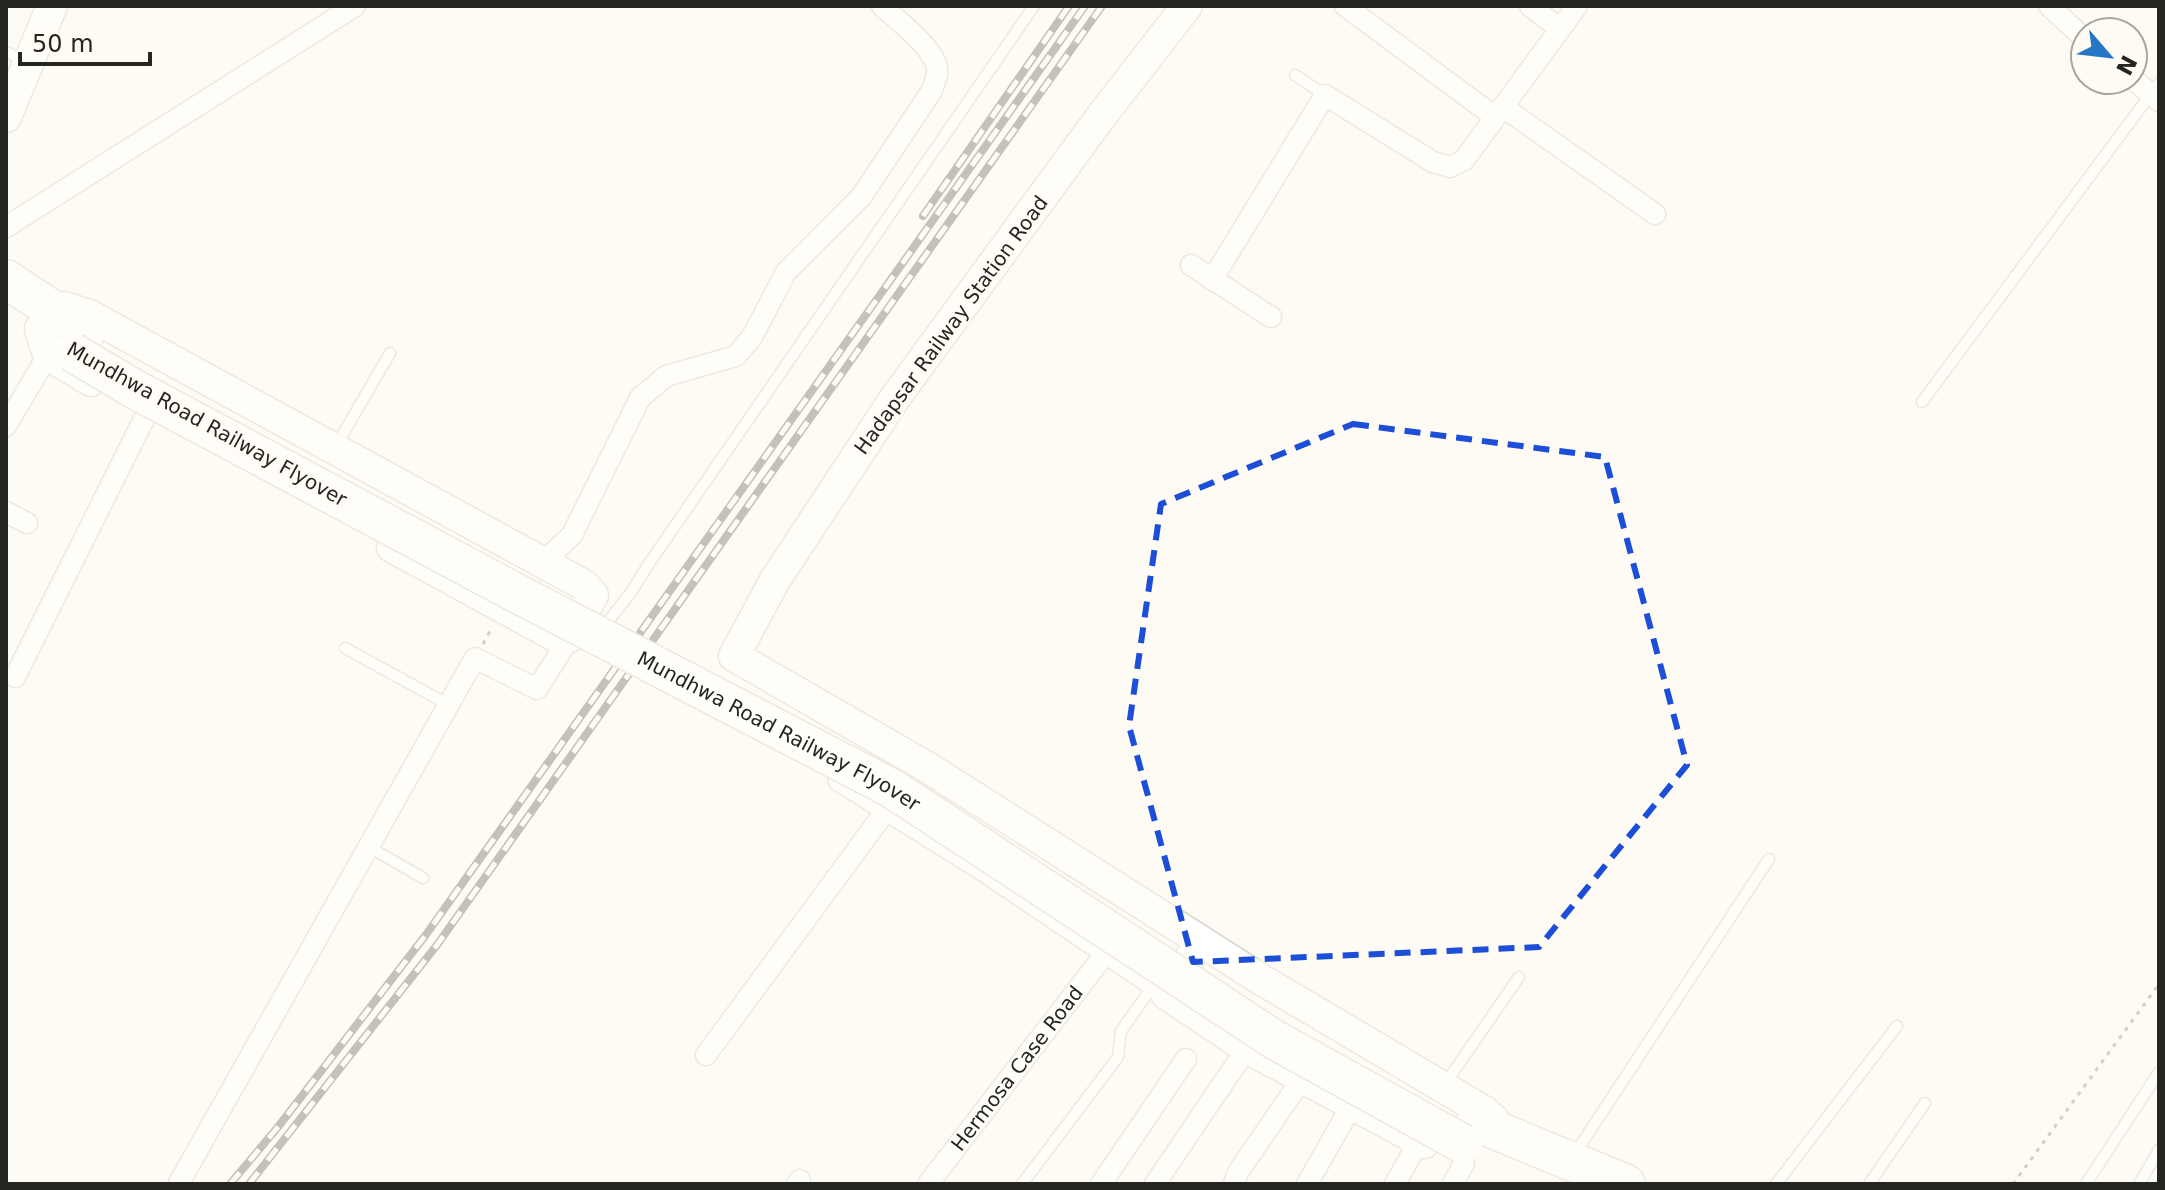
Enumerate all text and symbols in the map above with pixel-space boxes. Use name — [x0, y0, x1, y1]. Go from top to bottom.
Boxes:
scale bar — [20, 16, 150, 66]
north arrow — [2069, 16, 2149, 96]
text: 50 m — [32, 30, 94, 58]
text: N — [2111, 51, 2142, 79]
street label: Hadapsar Railway Station Road — [849, 191, 1053, 459]
street label: Mundhwa Road Railway Flyover — [63, 337, 352, 512]
street label: Mundhwa Road Railway Flyover — [633, 646, 925, 816]
street label: Hermosa Case Road — [946, 981, 1088, 1155]

